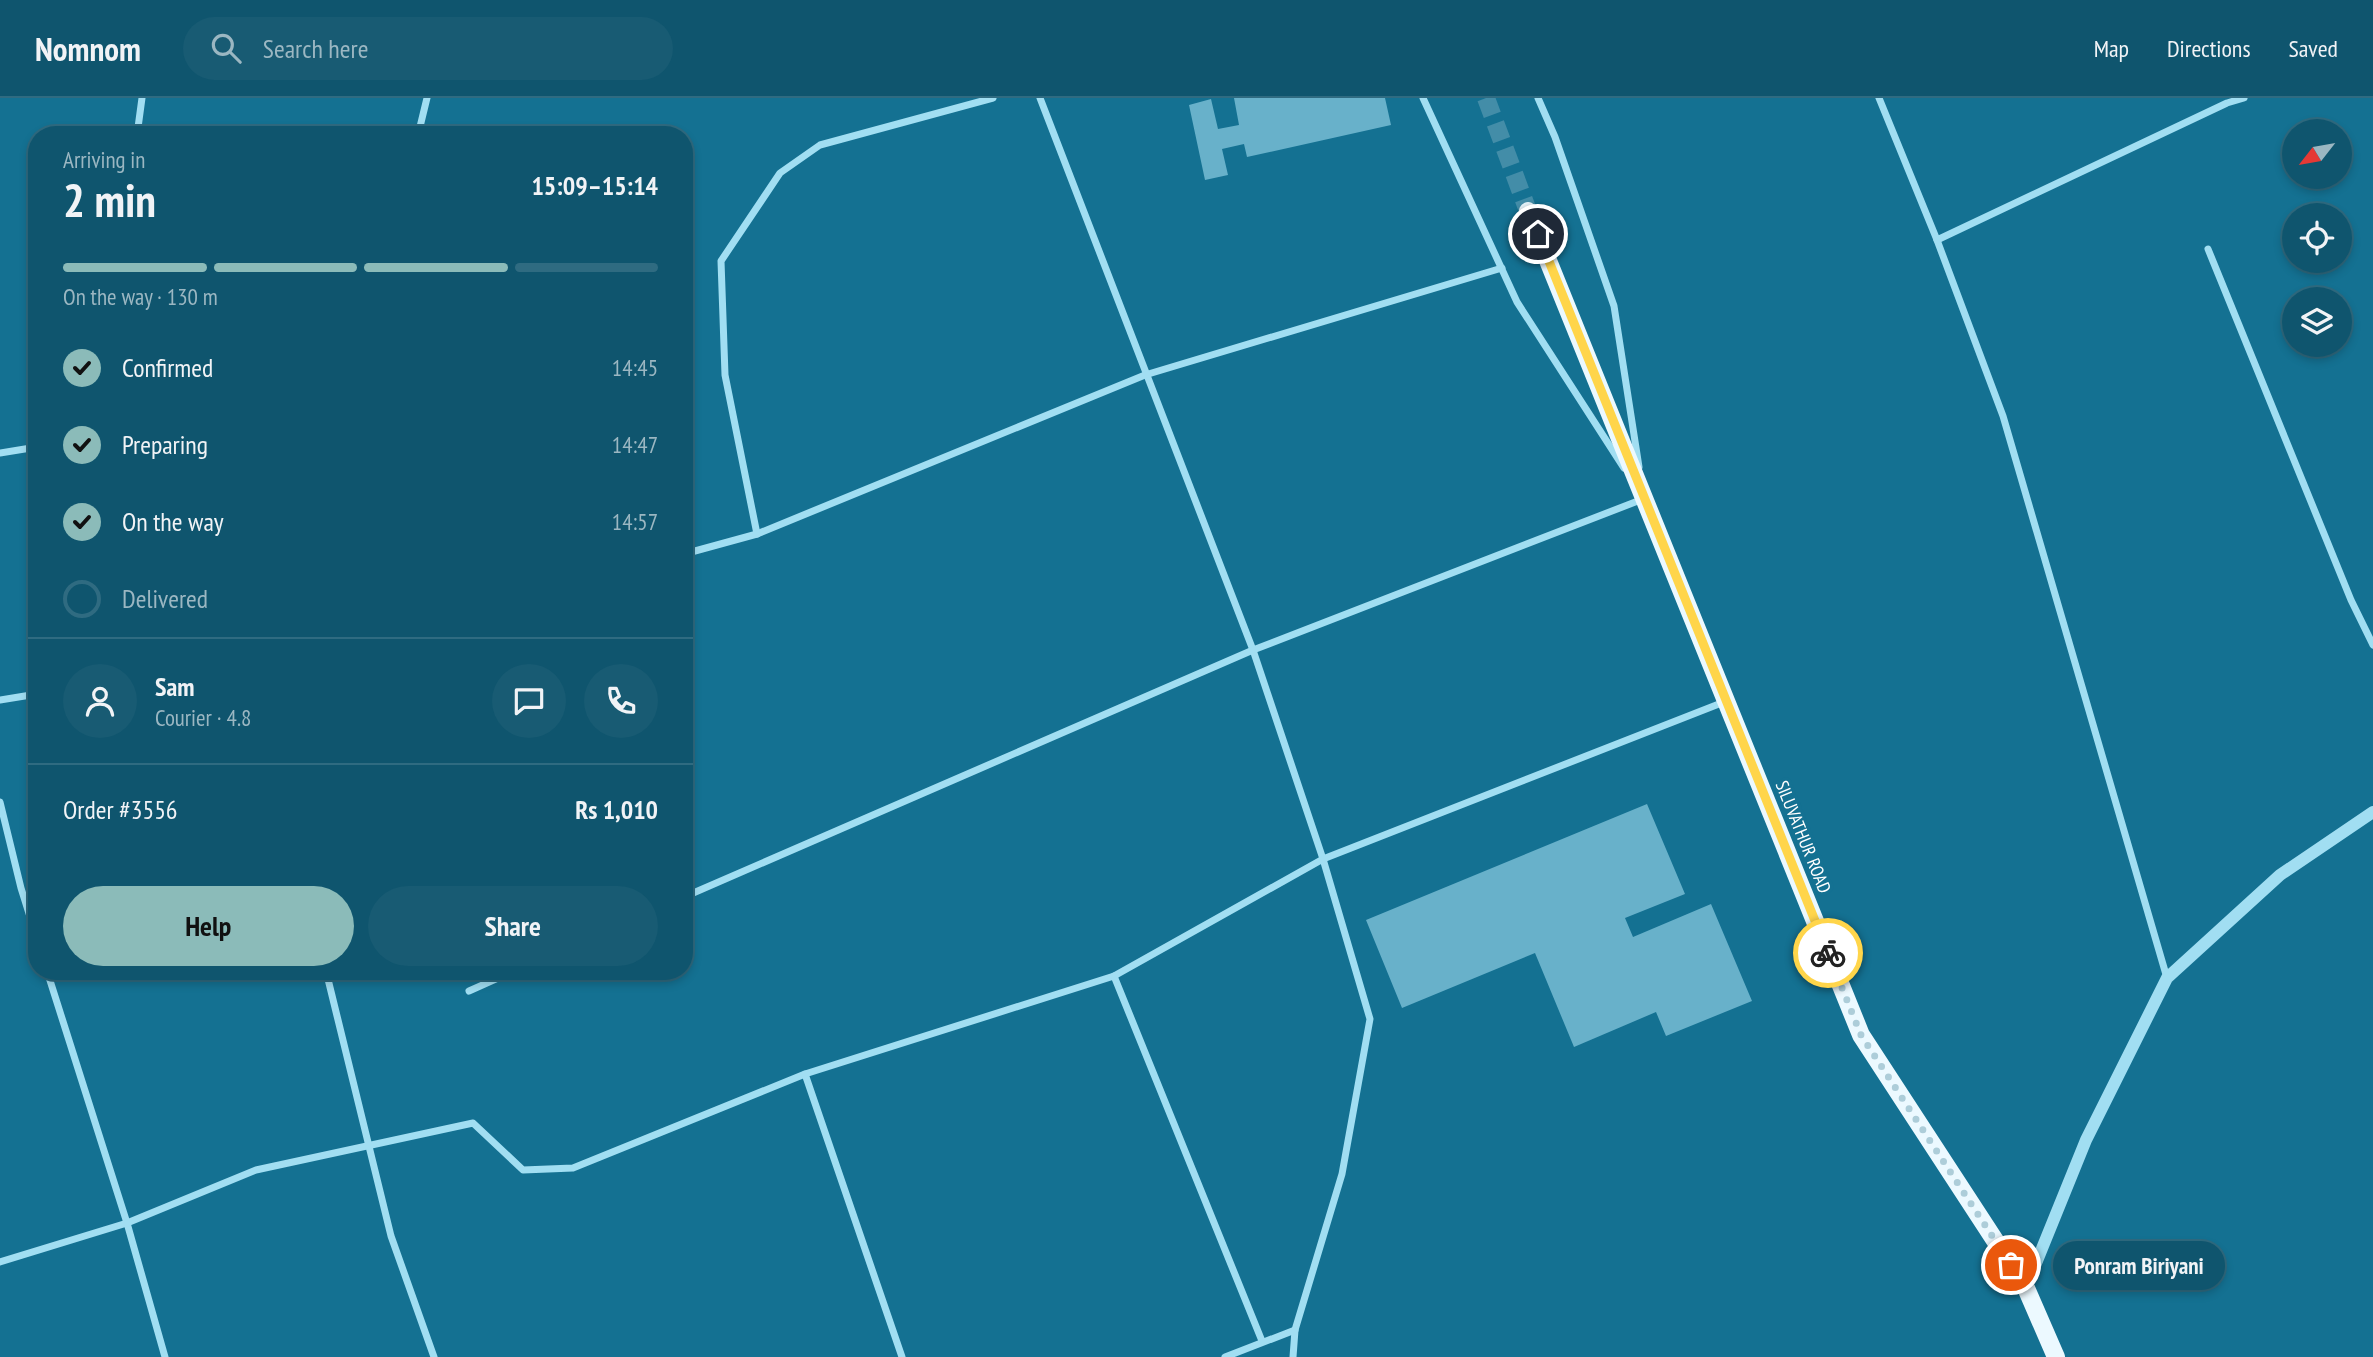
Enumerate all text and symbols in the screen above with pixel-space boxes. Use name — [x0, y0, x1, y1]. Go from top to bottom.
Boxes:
search box — [183, 17, 673, 80]
text: Nomnom — [35, 27, 141, 70]
icon: search — [207, 29, 245, 67]
text: Search here — [263, 32, 368, 65]
text: Map — [2094, 33, 2129, 64]
text: Directions — [2167, 33, 2251, 64]
text: Saved — [2289, 33, 2338, 64]
north arrow — [2282, 119, 2352, 189]
map controls — [2282, 119, 2352, 357]
text: Arriving in — [63, 145, 145, 174]
text: 15:09–15:14 — [531, 169, 658, 202]
text: 2 min — [63, 170, 156, 230]
button: locate — [2282, 203, 2352, 273]
pin — [1508, 204, 1568, 264]
icon: home — [1519, 215, 1557, 253]
text: On the way · 130 m — [63, 282, 218, 311]
button: layers — [2282, 287, 2352, 357]
icon: check — [63, 349, 101, 387]
text: Confirmed — [122, 351, 213, 384]
text: 14:45 — [612, 353, 658, 382]
icon: check — [63, 426, 101, 464]
text: Preparing — [122, 428, 208, 461]
text: 14:47 — [612, 430, 658, 459]
icon: check — [63, 503, 101, 541]
text: On the way — [122, 505, 224, 538]
text: 14:57 — [612, 507, 658, 536]
text: Delivered — [122, 582, 208, 615]
button: person — [63, 664, 137, 738]
button: chat — [492, 664, 566, 738]
button: phone — [584, 664, 658, 738]
text: Sam — [155, 670, 194, 703]
text: Courier · 4.8 — [155, 703, 251, 732]
street label: SILUVATHUR ROAD — [1771, 777, 1836, 896]
text: Order #3556 — [63, 793, 178, 826]
text: Rs 1,010 — [575, 793, 658, 826]
button: Help — [63, 886, 354, 966]
button: Share — [368, 886, 658, 966]
courier — [1793, 918, 1863, 988]
icon: bike — [1809, 934, 1847, 972]
pin — [1981, 1235, 2041, 1295]
callout: Ponram Biriyani — [2053, 1240, 2224, 1290]
icon: bag — [1992, 1246, 2030, 1284]
text: Ponram Biriyani — [2074, 1251, 2204, 1280]

